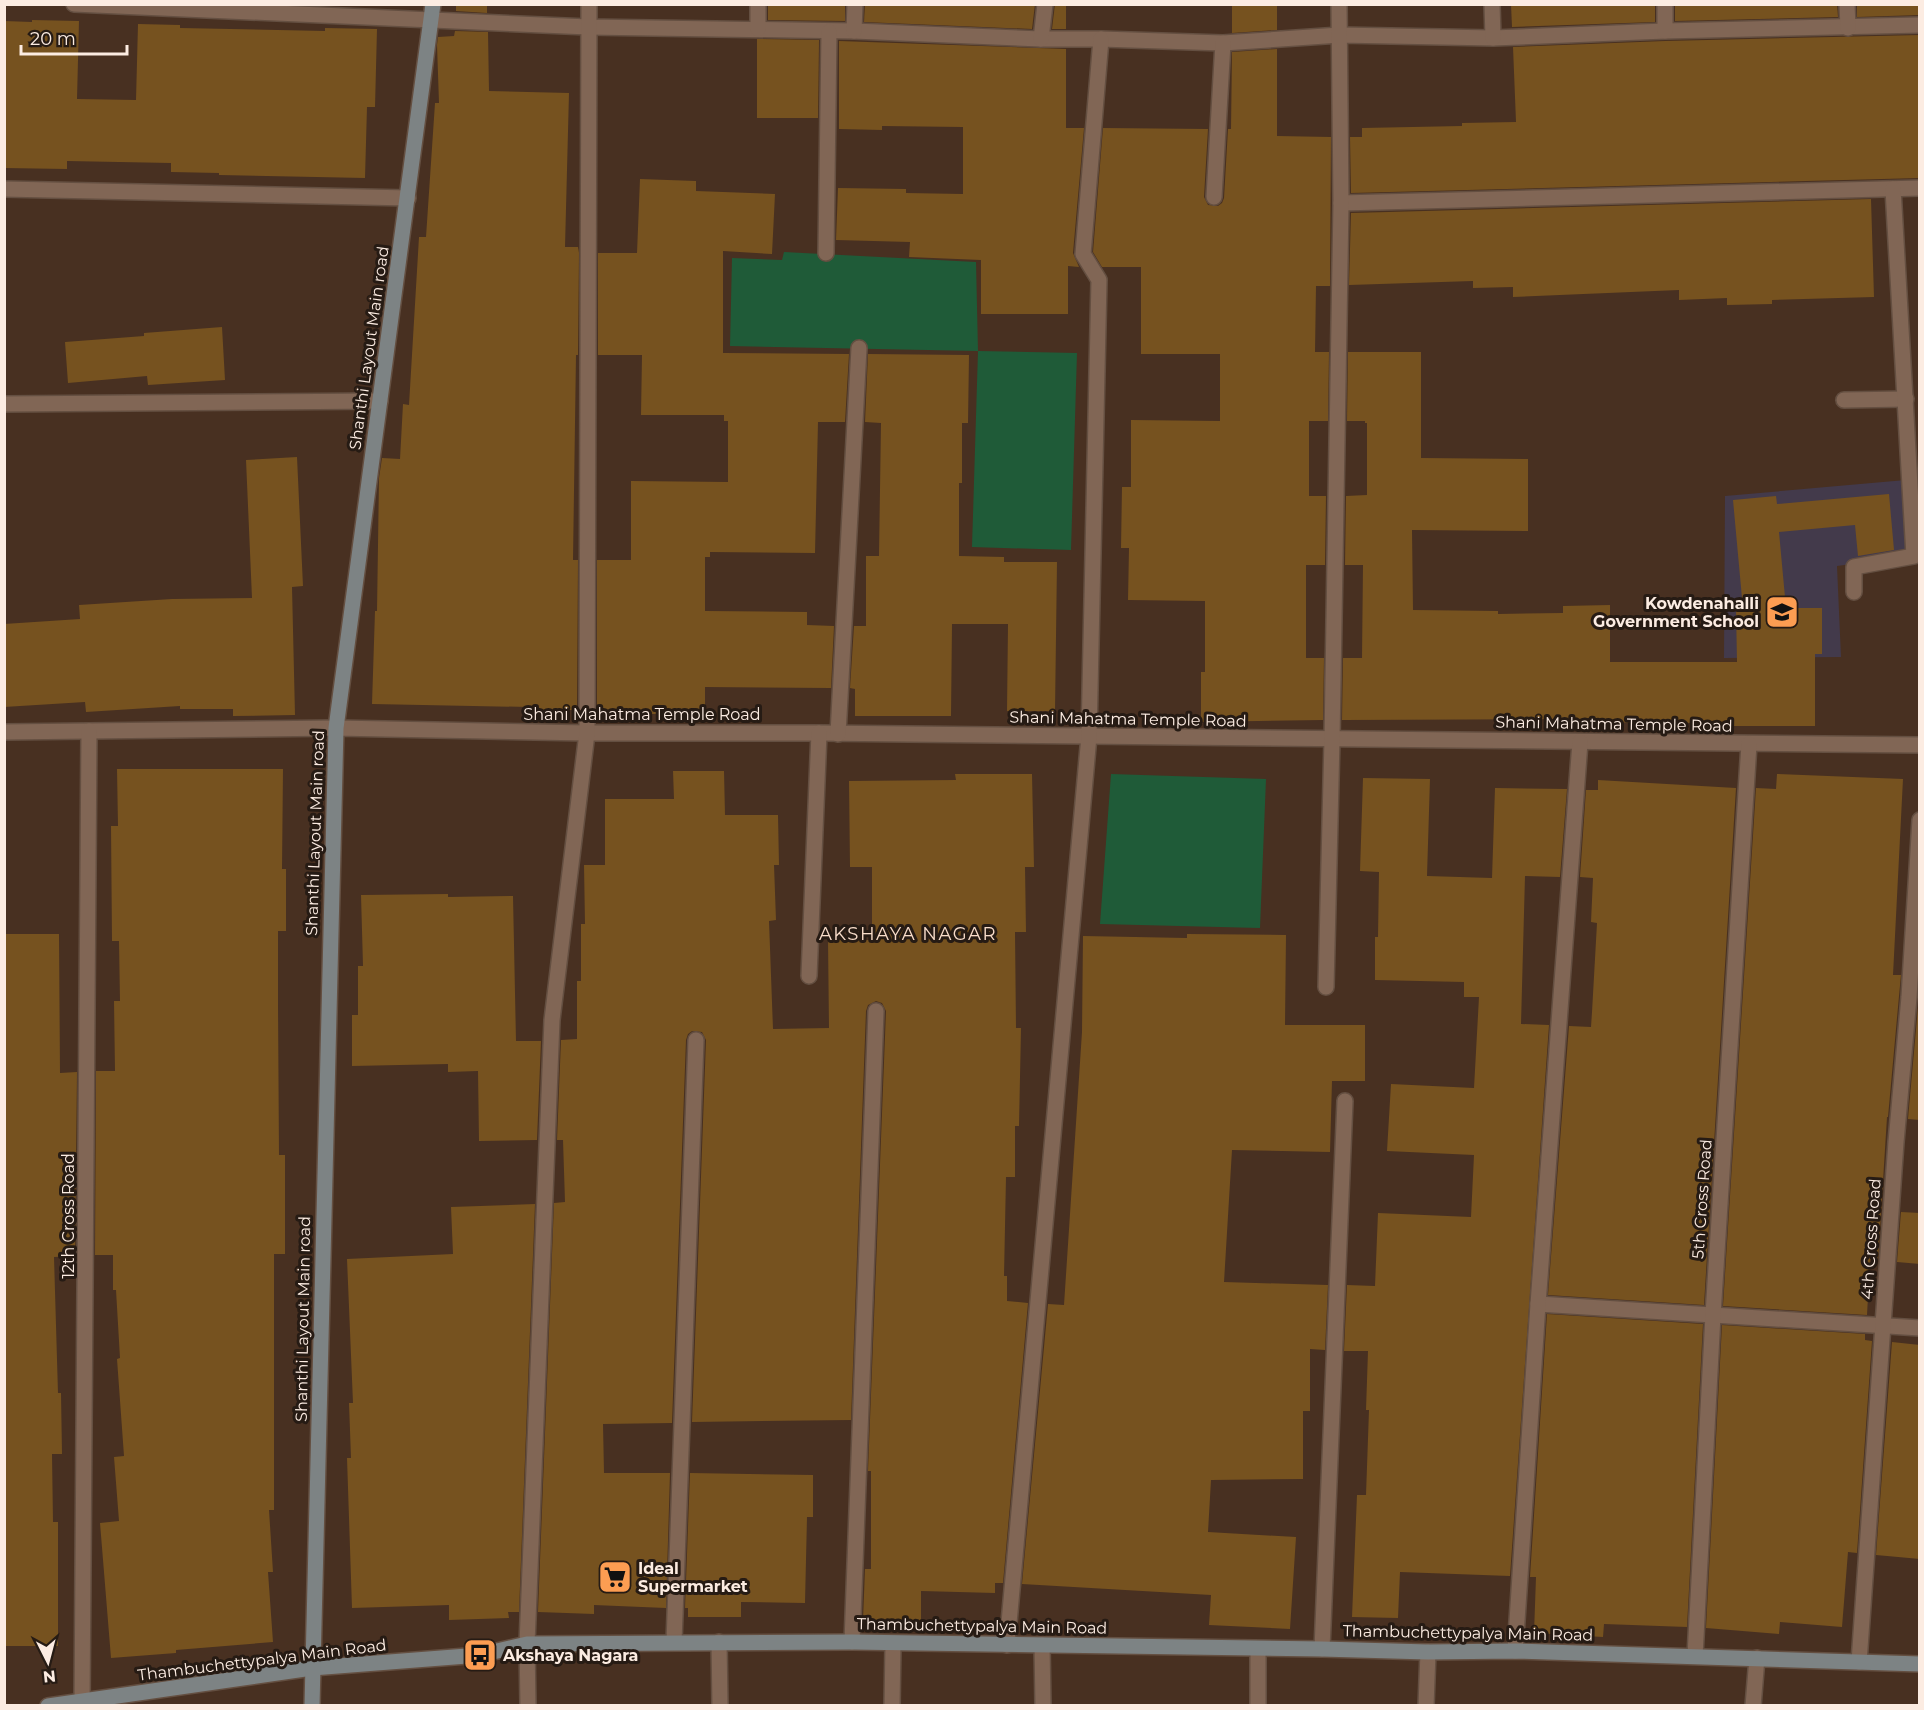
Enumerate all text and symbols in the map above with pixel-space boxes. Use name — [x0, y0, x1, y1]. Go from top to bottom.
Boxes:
scale bar — [21, 18, 128, 56]
text: 20 m — [30, 28, 76, 50]
street label: Shanthi Layout Main road — [345, 245, 393, 451]
place label: Kowdenahalli Government School — [1593, 594, 1759, 631]
school or university icon: Kowdenahalli Government School — [1764, 594, 1800, 630]
street label: Shani Mahatma Temple Road — [523, 705, 761, 724]
street label: Shani Mahatma Temple Road — [1009, 707, 1247, 731]
street label: Shani Mahatma Temple Road — [1495, 712, 1733, 736]
street label: Shanthi Layout Main road — [302, 730, 328, 936]
district label: AKSHAYA NAGAR — [819, 923, 997, 945]
street label: 5th Cross Road — [1688, 1139, 1716, 1259]
street label: 12th Cross Road — [59, 1153, 78, 1279]
street label: 4th Cross Road — [1857, 1178, 1885, 1300]
street label: Shanthi Layout Main road — [292, 1216, 314, 1422]
supermarket icon: Ideal Supermarket — [597, 1559, 633, 1595]
place label: Ideal Supermarket — [638, 1559, 748, 1596]
street label: Thambuchettypalya Main Road — [857, 1614, 1107, 1638]
street label: Thambuchettypalya Main Road — [1343, 1621, 1593, 1645]
north arrow — [18, 1632, 78, 1692]
street label: Thambuchettypalya Main Road — [136, 1635, 388, 1685]
bus stop icon: Akshaya Nagara — [462, 1637, 498, 1673]
place label: Akshaya Nagara — [502, 1646, 638, 1665]
text: N — [42, 1666, 57, 1687]

